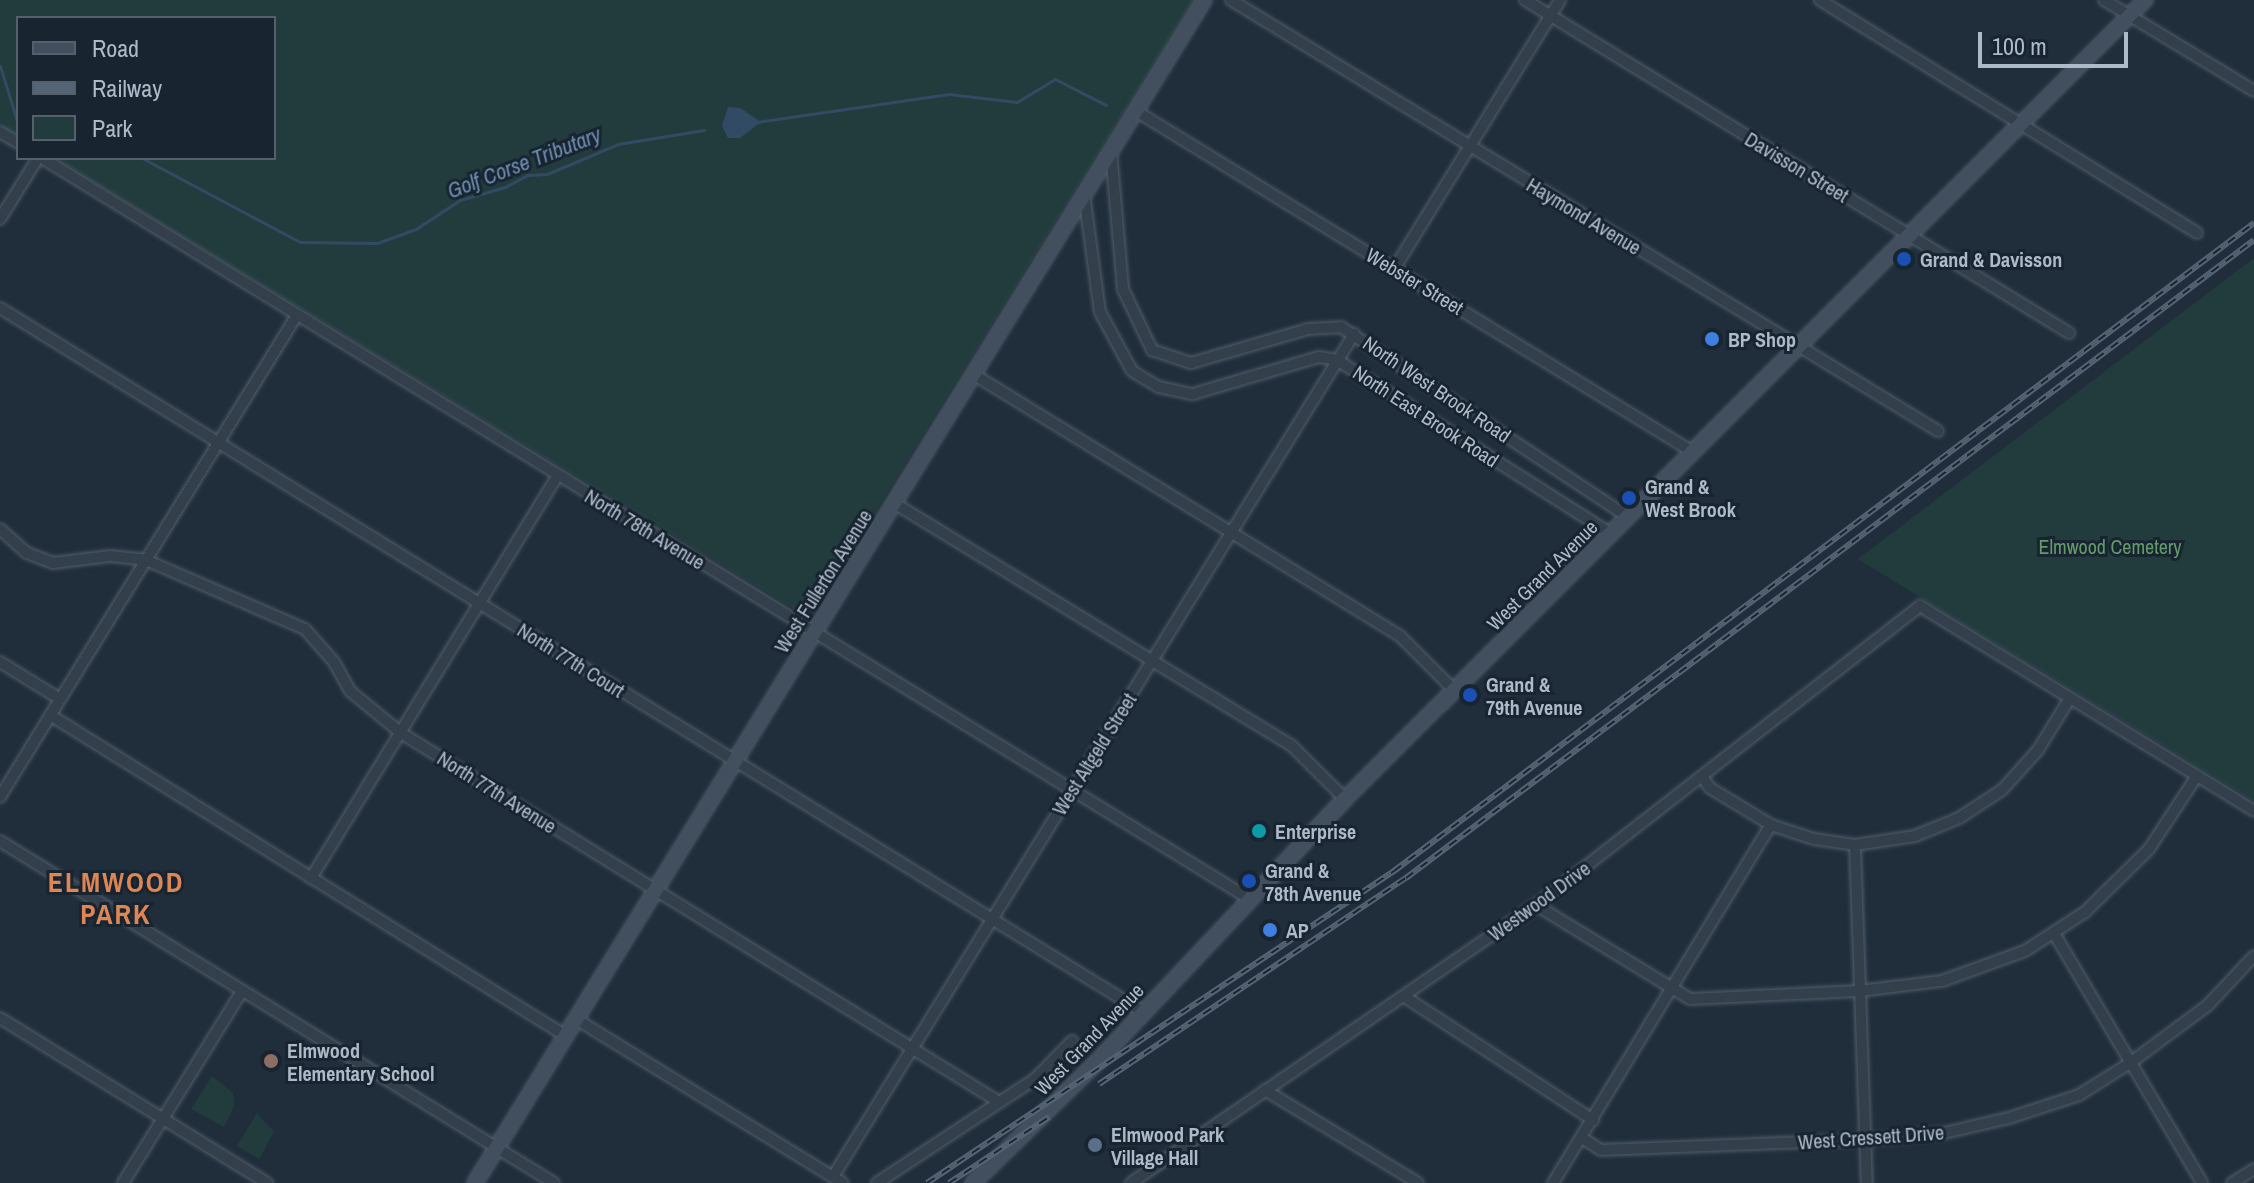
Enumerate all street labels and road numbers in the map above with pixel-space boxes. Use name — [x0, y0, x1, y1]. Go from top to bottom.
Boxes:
street label: Davisson Street — [1741, 127, 1853, 207]
street label: Haymond Avenue — [1522, 172, 1646, 260]
street label: Webster Street — [1362, 243, 1468, 319]
street label: North West Brook Road — [1359, 331, 1515, 447]
street label: North East Brook Road — [1349, 360, 1503, 472]
street label: North 78th Avenue — [580, 484, 710, 574]
street label: West Fullerton Avenue — [769, 505, 877, 657]
street label: West Grand Avenue — [1481, 514, 1603, 636]
street label: North 77th Court — [513, 618, 629, 702]
street label: West Altgeld Street — [1047, 688, 1141, 820]
street label: North 77th Avenue — [433, 746, 561, 838]
street label: Westwood Drive — [1483, 856, 1595, 946]
street label: West Grand Avenue — [1029, 978, 1149, 1100]
street label: West Cressett Drive — [1797, 1120, 1945, 1154]

